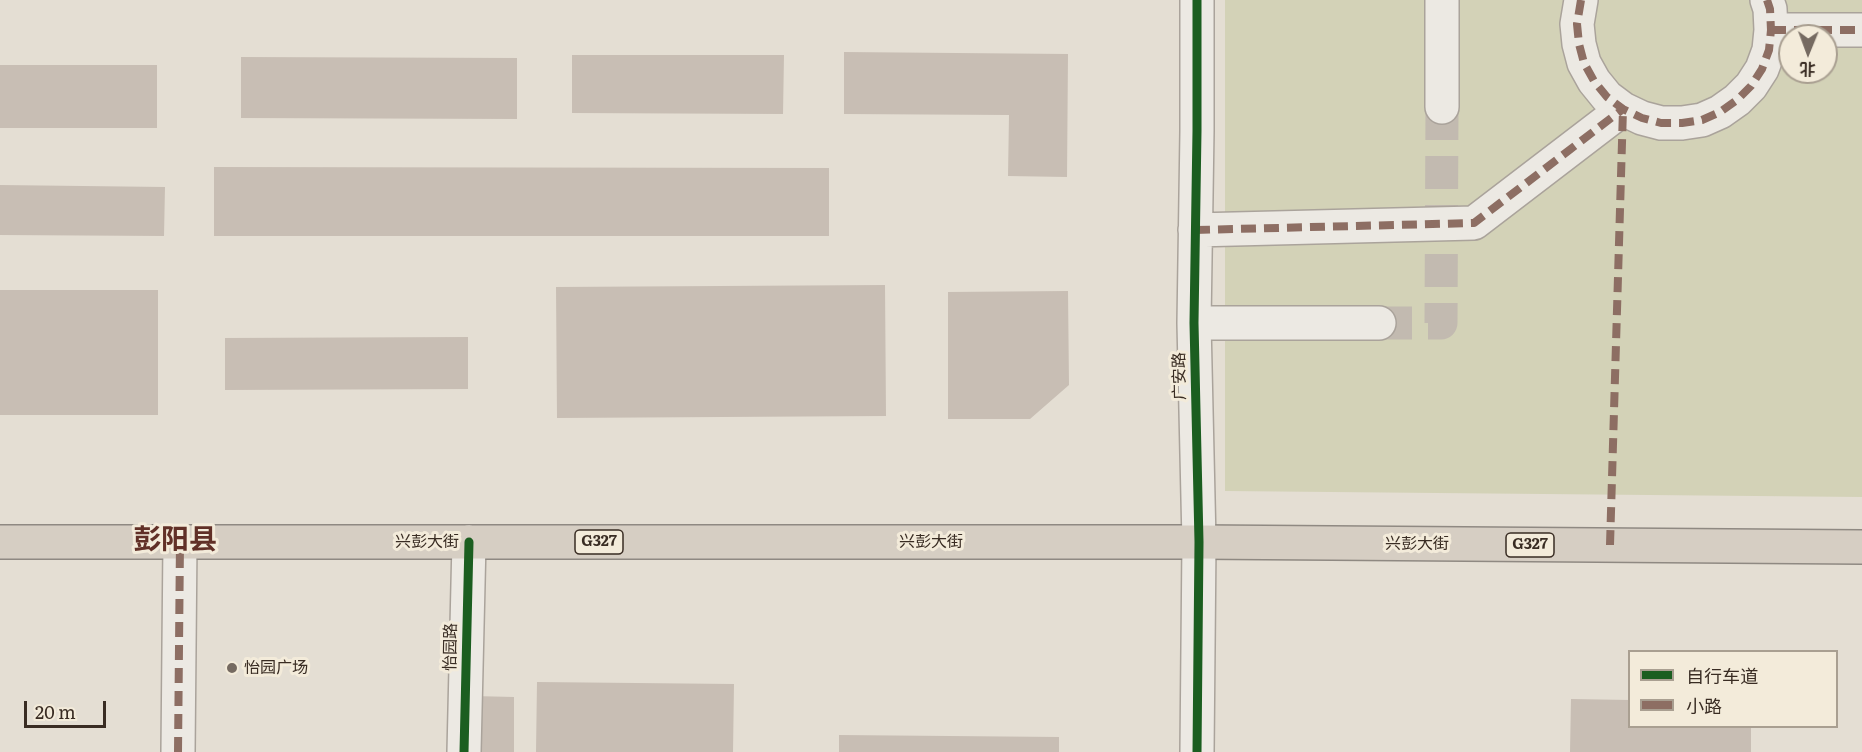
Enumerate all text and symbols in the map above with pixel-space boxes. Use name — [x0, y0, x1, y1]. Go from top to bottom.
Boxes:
north arrow — [1778, 24, 1838, 84]
text: 北 — [1800, 58, 1816, 82]
street label: 广安路 — [1170, 352, 1190, 400]
district label: 彭阳县 — [133, 524, 217, 558]
road number: G327 — [575, 530, 623, 554]
street label: 兴彭大街 — [395, 532, 459, 552]
street label: 兴彭大街 — [899, 532, 963, 552]
road number: G327 — [1506, 533, 1554, 557]
street label: 兴彭大街 — [1385, 534, 1449, 554]
street label: 怡园路 — [441, 623, 461, 671]
legend — [1628, 650, 1838, 728]
place label: 怡园广场 — [244, 658, 308, 678]
marker: 怡园广场 — [225, 661, 239, 675]
text: 自行车道 — [1686, 662, 1758, 689]
scale bar — [27, 689, 110, 727]
text: 小路 — [1686, 692, 1722, 719]
text: 20 m — [35, 698, 76, 725]

